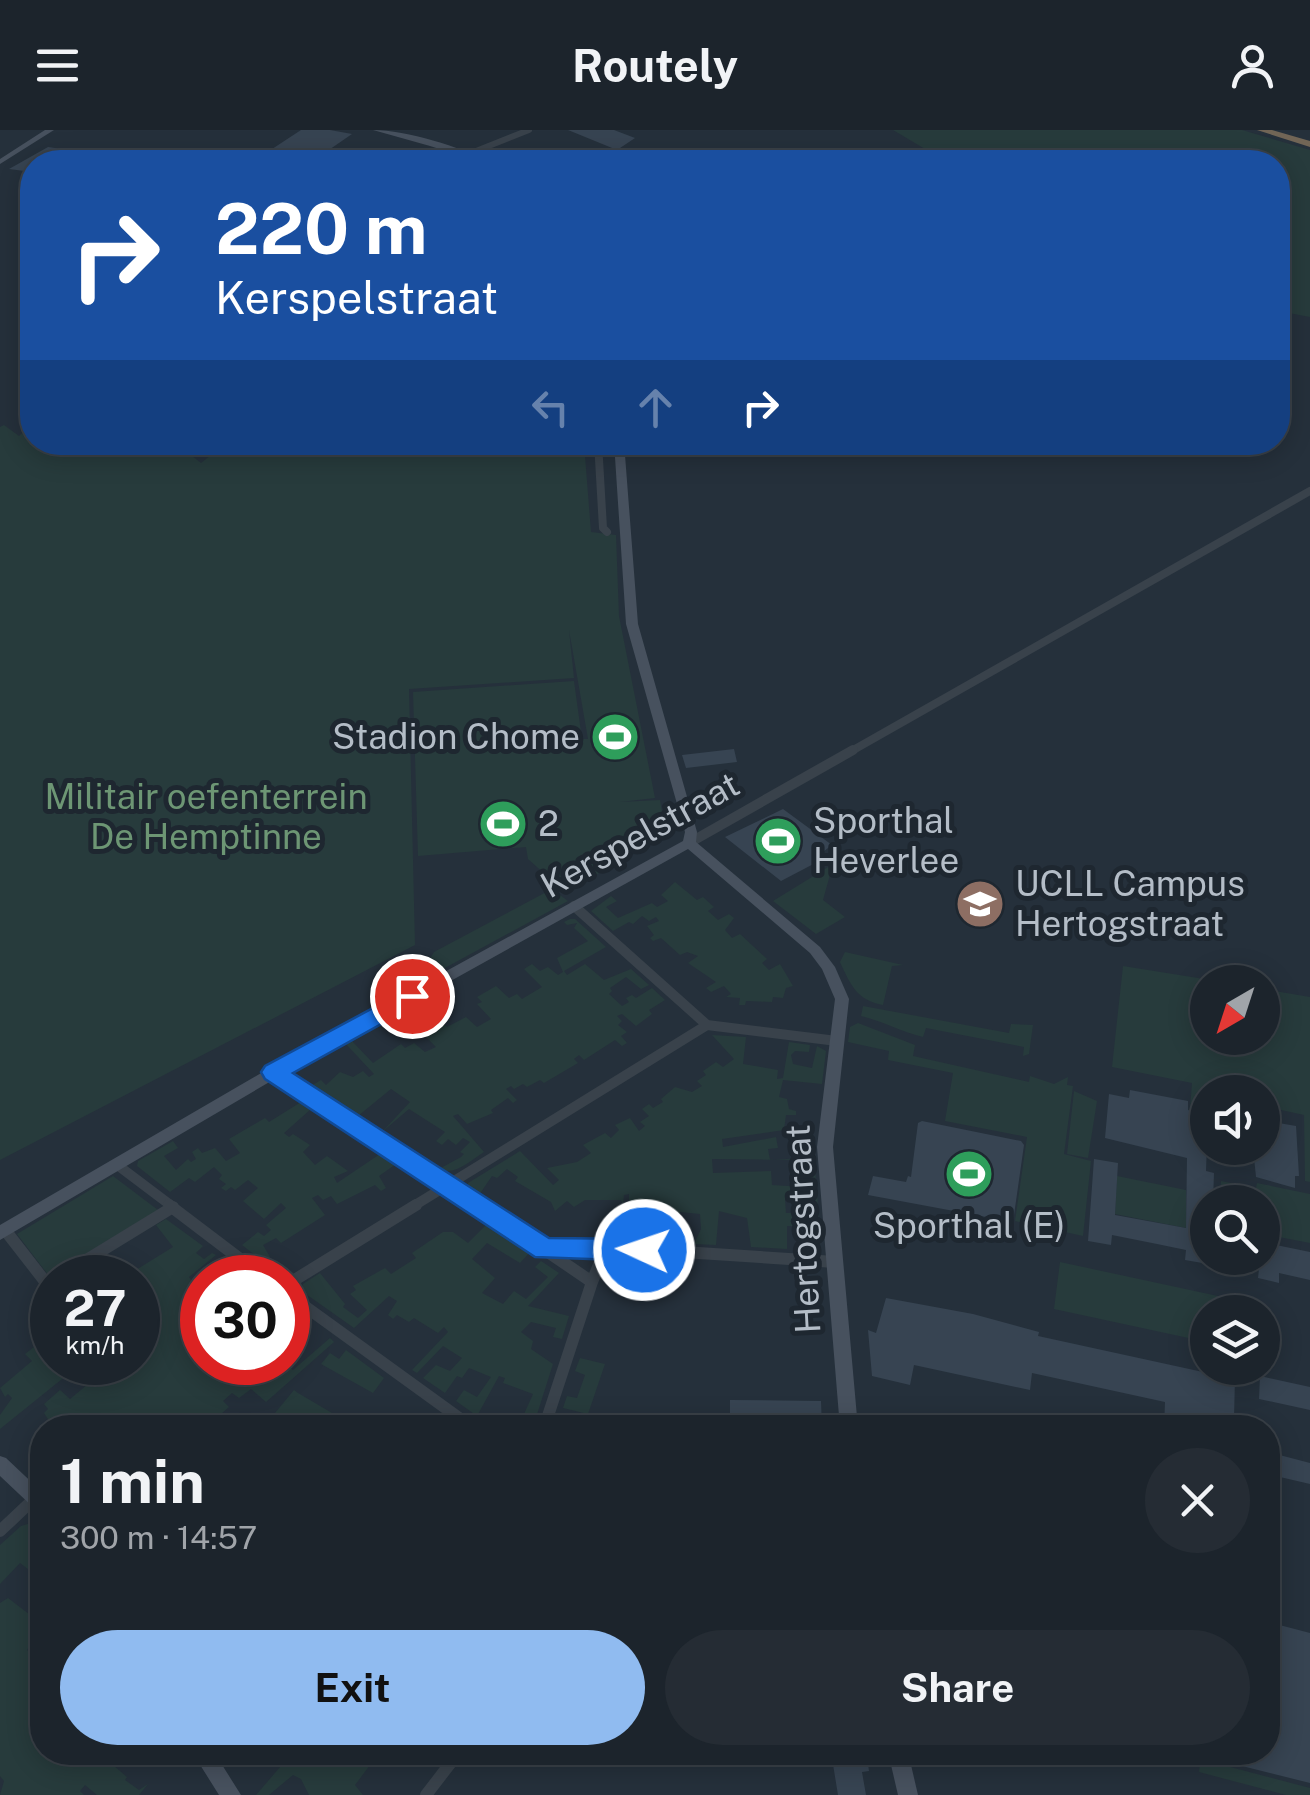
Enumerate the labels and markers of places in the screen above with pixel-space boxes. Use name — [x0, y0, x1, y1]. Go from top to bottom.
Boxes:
sports icon: Stadion Chome — [589, 711, 641, 763]
place label: Stadion Chome — [332, 716, 580, 757]
sports icon: 2 — [477, 798, 529, 850]
place label: Sporthal Heverlee — [813, 800, 959, 881]
place label: 2 — [538, 803, 559, 844]
sports icon: Sporthal Heverlee — [752, 815, 804, 867]
place label: UCLL Campus Hertogstraat — [1015, 863, 1245, 944]
school or university icon: UCLL Campus Hertogstraat — [954, 878, 1006, 930]
pin — [370, 954, 455, 1039]
sports icon: Sporthal (E) — [943, 1148, 995, 1200]
place label: Sporthal (E) — [873, 1205, 1065, 1246]

